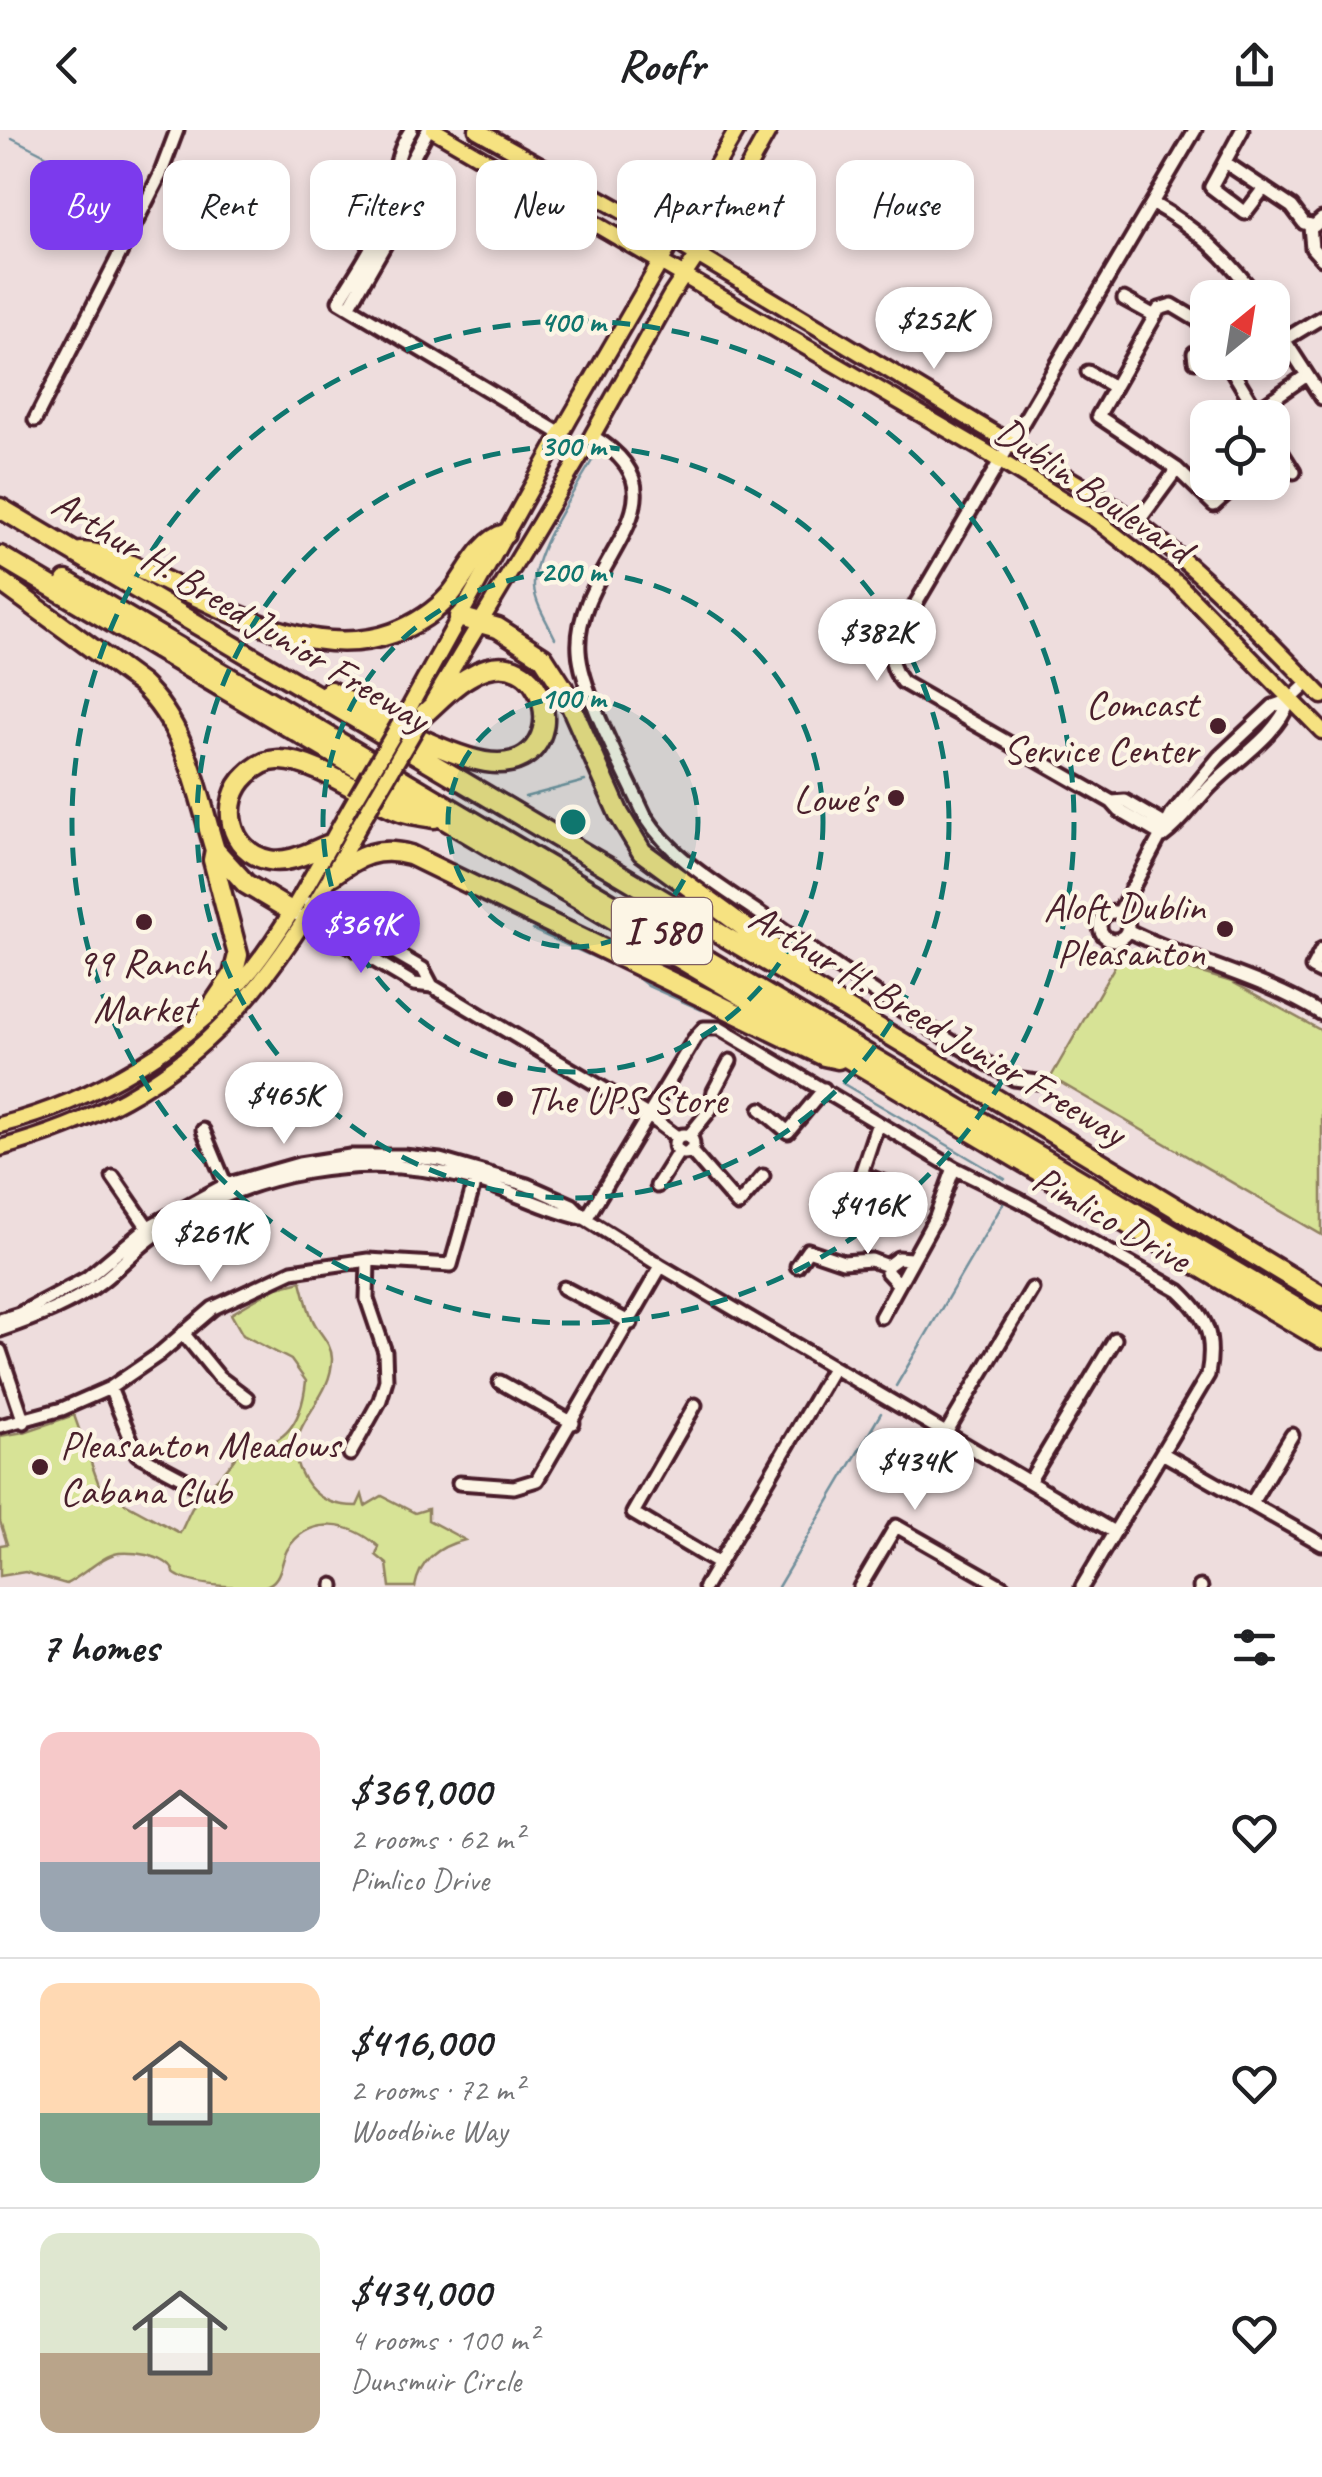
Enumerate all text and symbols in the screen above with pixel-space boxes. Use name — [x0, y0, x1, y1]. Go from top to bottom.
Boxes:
text: Roofr — [618, 37, 704, 94]
icon: back — [40, 38, 95, 93]
icon: share — [1227, 38, 1282, 93]
chip: Buy — [30, 160, 143, 250]
chip: Rent — [163, 160, 290, 250]
chip: Filters — [310, 160, 456, 250]
chip: New — [476, 160, 597, 250]
chip: Apartment — [617, 160, 816, 250]
chip: House — [836, 160, 974, 250]
north arrow — [1190, 280, 1290, 380]
map controls — [1190, 280, 1290, 500]
pin: $252K — [864, 287, 1004, 372]
text: $252K — [897, 299, 971, 340]
text: 400 m — [541, 303, 608, 341]
button: locate — [1190, 400, 1290, 500]
street label: Dublin Boulevard — [986, 406, 1207, 577]
text: 300 m — [541, 427, 608, 465]
street label: Arthur H. Breed Junior Freeway — [43, 479, 441, 745]
text: 200 m — [541, 553, 608, 591]
pin: $382K — [807, 599, 947, 684]
text: $382K — [840, 611, 914, 652]
text: 100 m — [541, 679, 608, 717]
place label: Comcast Service Center — [1003, 679, 1202, 775]
marker: Comcast Service Center — [1207, 715, 1229, 737]
place label: Lowe's — [793, 774, 879, 824]
marker: Lowe's — [885, 787, 907, 809]
centre of rings — [555, 804, 591, 840]
place label: Aloft Dublin Pleasanton — [1044, 882, 1206, 978]
pin: $369K — [291, 891, 431, 976]
street label: Arthur H. Breed Junior Freeway — [740, 893, 1138, 1159]
road number: I 580 — [612, 898, 712, 964]
text: $369K — [324, 903, 398, 944]
marker: 99 Ranch Market — [133, 911, 155, 933]
marker: Aloft Dublin Pleasanton — [1214, 918, 1236, 940]
place label: 99 Ranch Market — [77, 938, 212, 1034]
pin: $465K — [214, 1062, 354, 1147]
text: $465K — [247, 1074, 321, 1115]
place label: The UPS Store — [525, 1075, 730, 1125]
marker: The UPS Store — [494, 1088, 516, 1110]
street label: Pimlico Drive — [1024, 1154, 1202, 1285]
pin: $416K — [798, 1172, 938, 1257]
text: $416K — [831, 1184, 905, 1225]
pin: $261K — [141, 1200, 281, 1285]
text: $261K — [174, 1212, 248, 1253]
place label: Pleasanton Meadows Cabana Club — [60, 1420, 343, 1516]
pin: $434K — [845, 1428, 985, 1513]
text: $434K — [878, 1440, 952, 1481]
marker: Pleasanton Meadows Cabana Club — [29, 1456, 51, 1478]
icon: filters — [1227, 1620, 1282, 1675]
text: 7 homes — [40, 1621, 158, 1674]
text: $369,000 — [350, 1765, 491, 1818]
icon: home — [120, 1772, 240, 1892]
icon: heart — [1227, 1805, 1282, 1860]
text: 2 rooms · 62 m² — [350, 1818, 523, 1859]
text: Pimlico Drive — [350, 1859, 489, 1900]
text: $416,000 — [350, 2016, 492, 2069]
icon: home — [120, 2023, 240, 2143]
icon: heart — [1227, 2056, 1282, 2111]
text: 2 rooms · 72 m² — [350, 2069, 523, 2110]
text: Woodbine Way — [350, 2110, 507, 2151]
text: $434,000 — [350, 2266, 491, 2319]
icon: home — [120, 2273, 240, 2393]
icon: heart — [1227, 2306, 1282, 2361]
text: 4 rooms · 100 m² — [350, 2319, 537, 2360]
text: Dunsmuir Circle — [350, 2360, 521, 2401]

